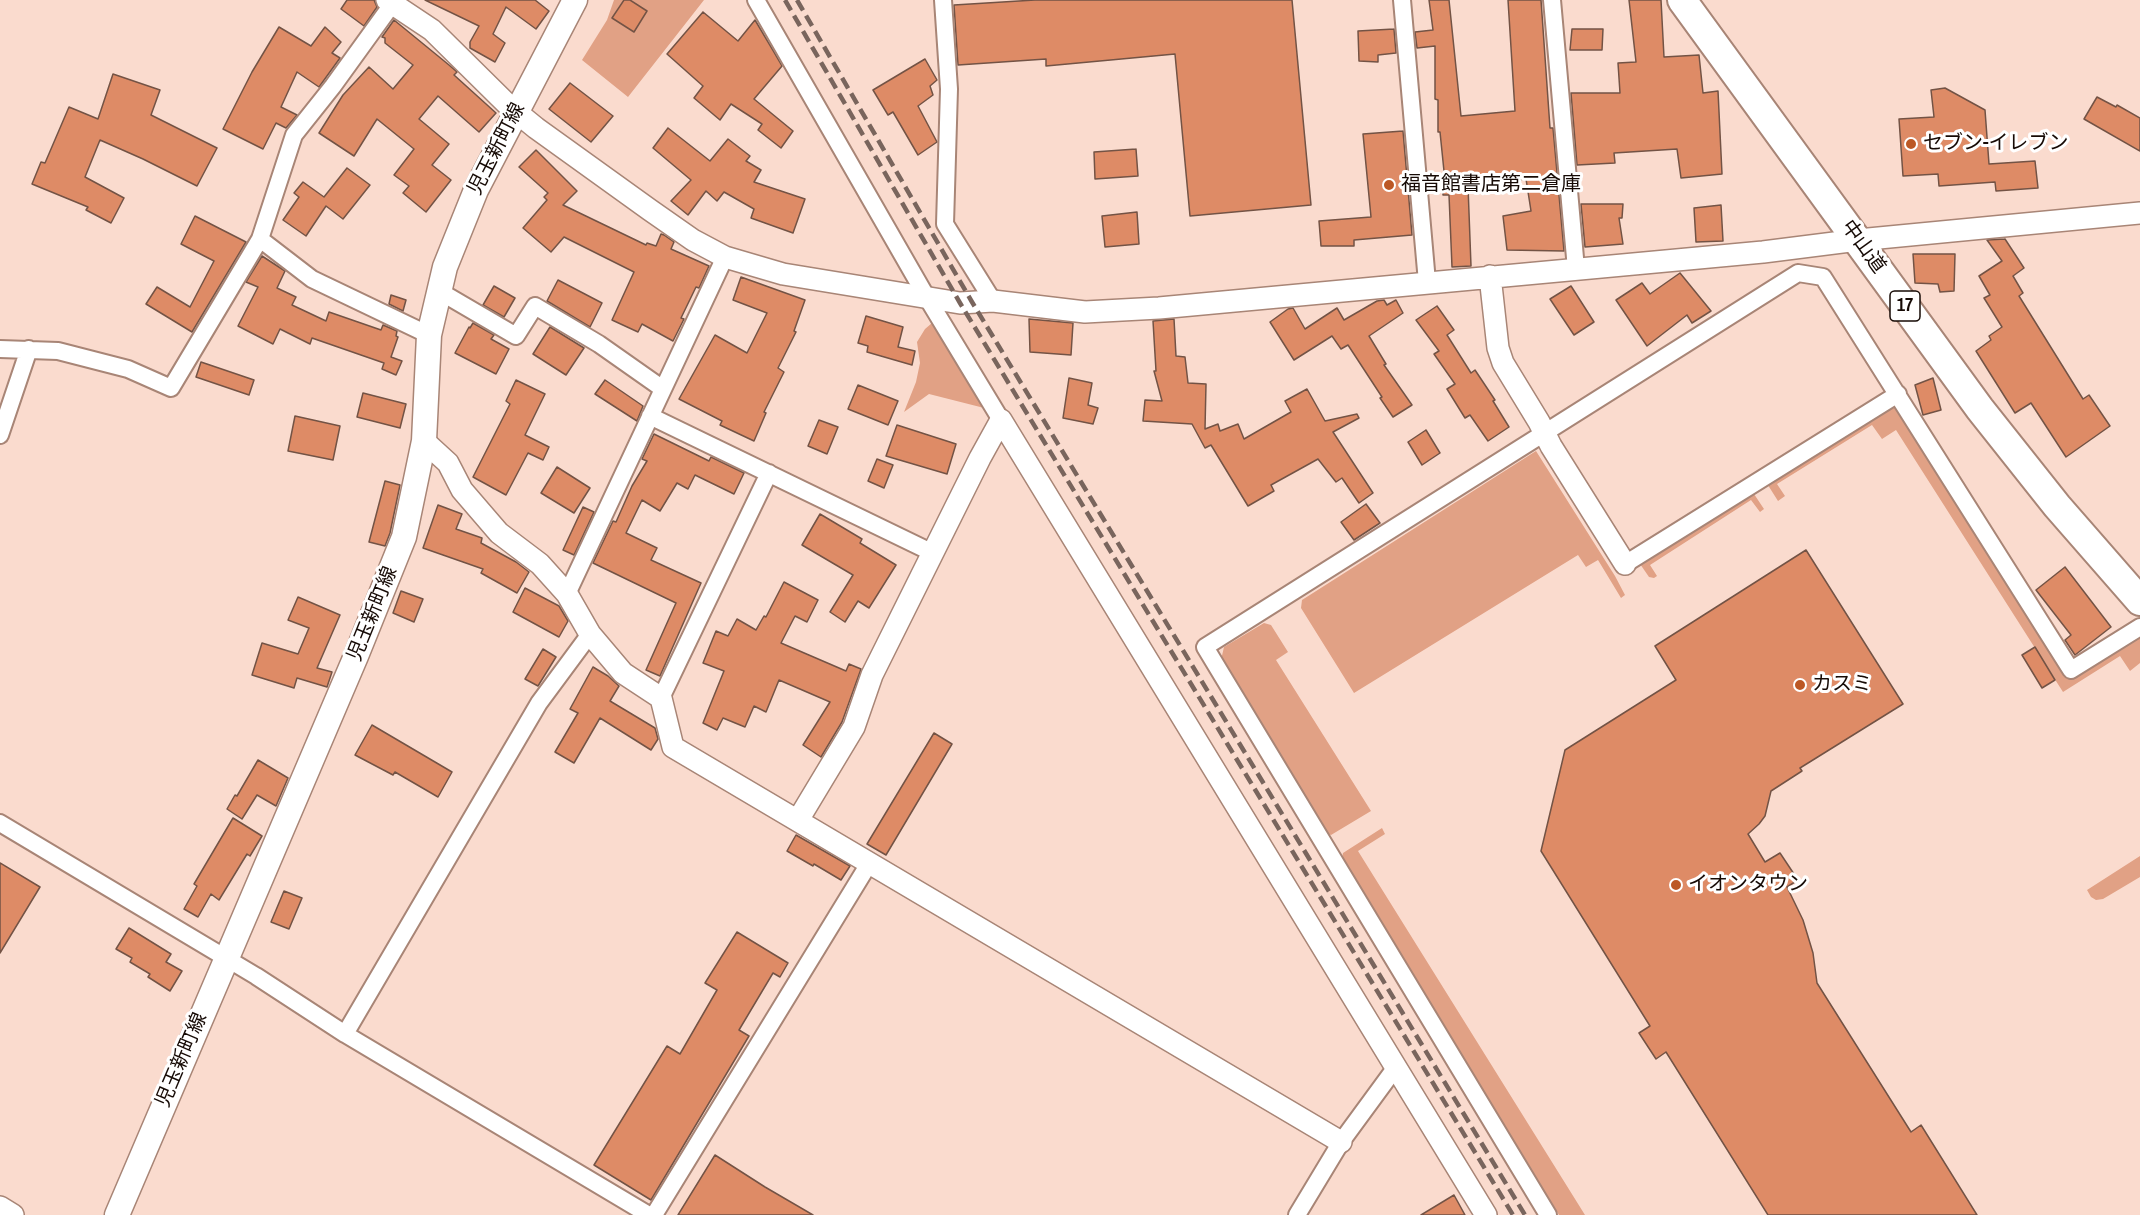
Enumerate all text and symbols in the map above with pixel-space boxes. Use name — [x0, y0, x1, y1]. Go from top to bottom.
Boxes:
street label: 児玉新町線 — [464, 99, 530, 199]
place label: セブン-イレブン — [1923, 132, 2068, 156]
marker: セブン-イレブン — [1904, 137, 1918, 151]
place label: 福音館書店第二倉庫 — [1401, 173, 1581, 197]
marker: 福音館書店第二倉庫 — [1382, 178, 1396, 192]
street label: 中山道 — [1836, 216, 1890, 278]
road number: 17 — [1890, 291, 1920, 321]
street label: 児玉新町線 — [343, 563, 403, 665]
place label: カスミ — [1812, 673, 1872, 697]
marker: カスミ — [1793, 678, 1807, 692]
place label: イオンタウン — [1688, 873, 1808, 897]
marker: イオンタウン — [1669, 878, 1683, 892]
street label: 児玉新町線 — [151, 1009, 213, 1111]

